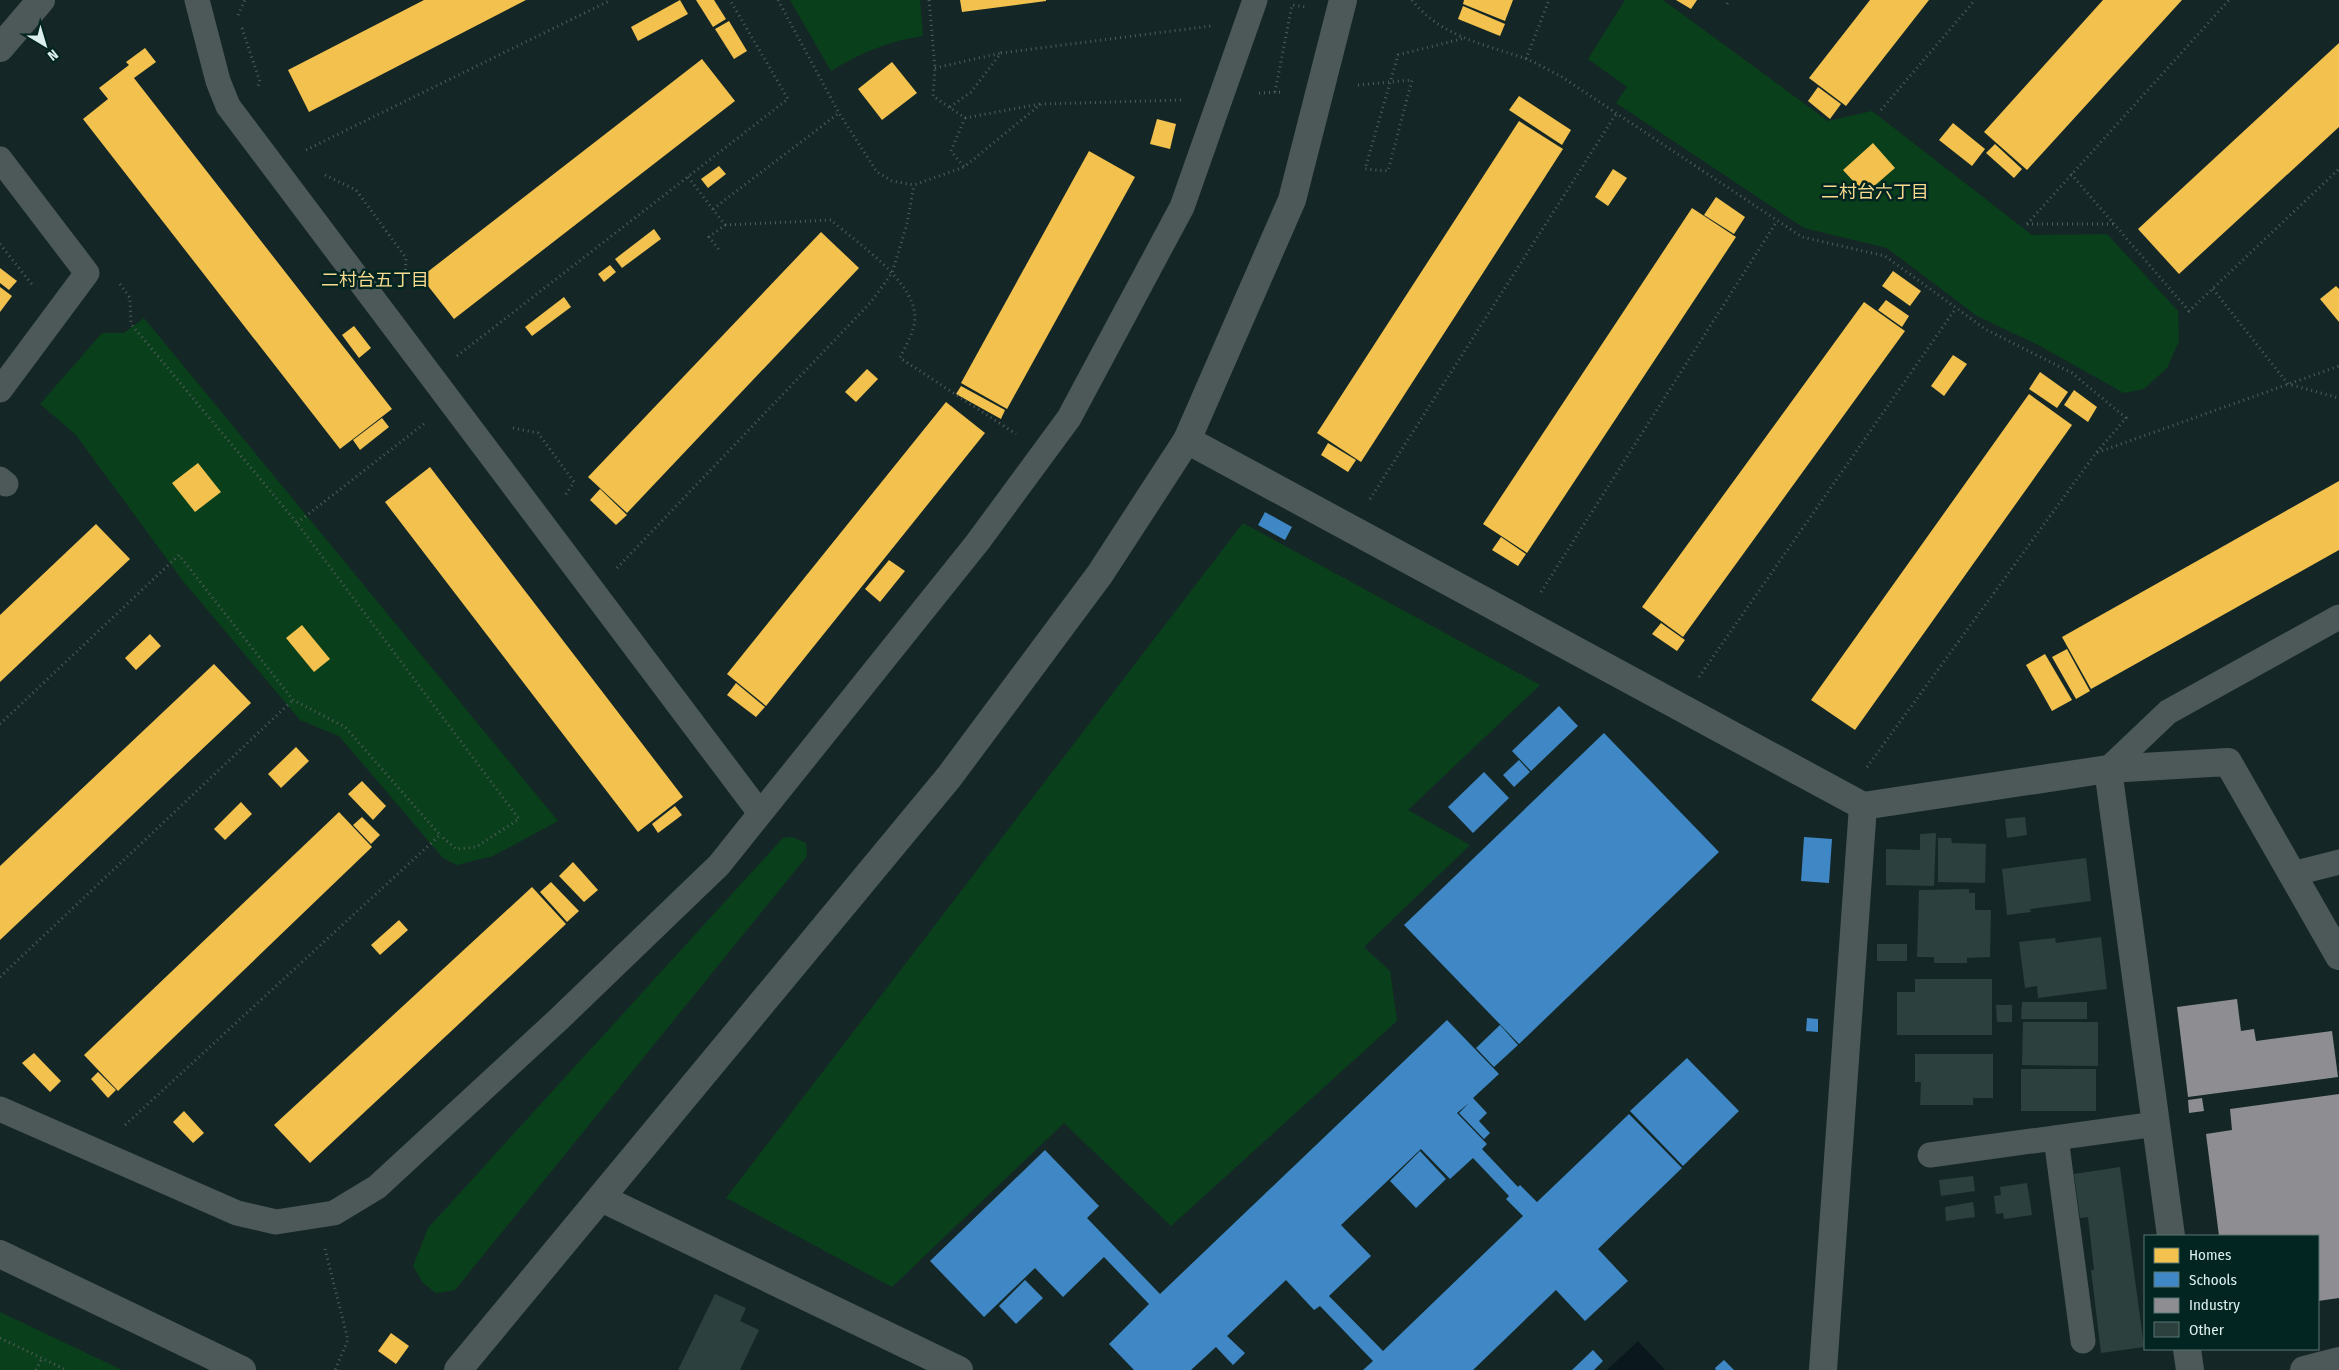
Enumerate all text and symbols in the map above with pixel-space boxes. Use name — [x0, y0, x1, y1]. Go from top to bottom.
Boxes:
north arrow — [20, 20, 70, 70]
text: N — [44, 46, 61, 64]
district label: 二村台六丁目 — [1821, 181, 1929, 203]
district label: 二村台五丁目 — [321, 269, 429, 291]
legend — [2144, 1235, 2319, 1350]
text: Homes — [2189, 1246, 2231, 1264]
text: Schools — [2189, 1271, 2237, 1289]
text: Industry — [2189, 1296, 2240, 1314]
text: Other — [2189, 1321, 2225, 1339]

